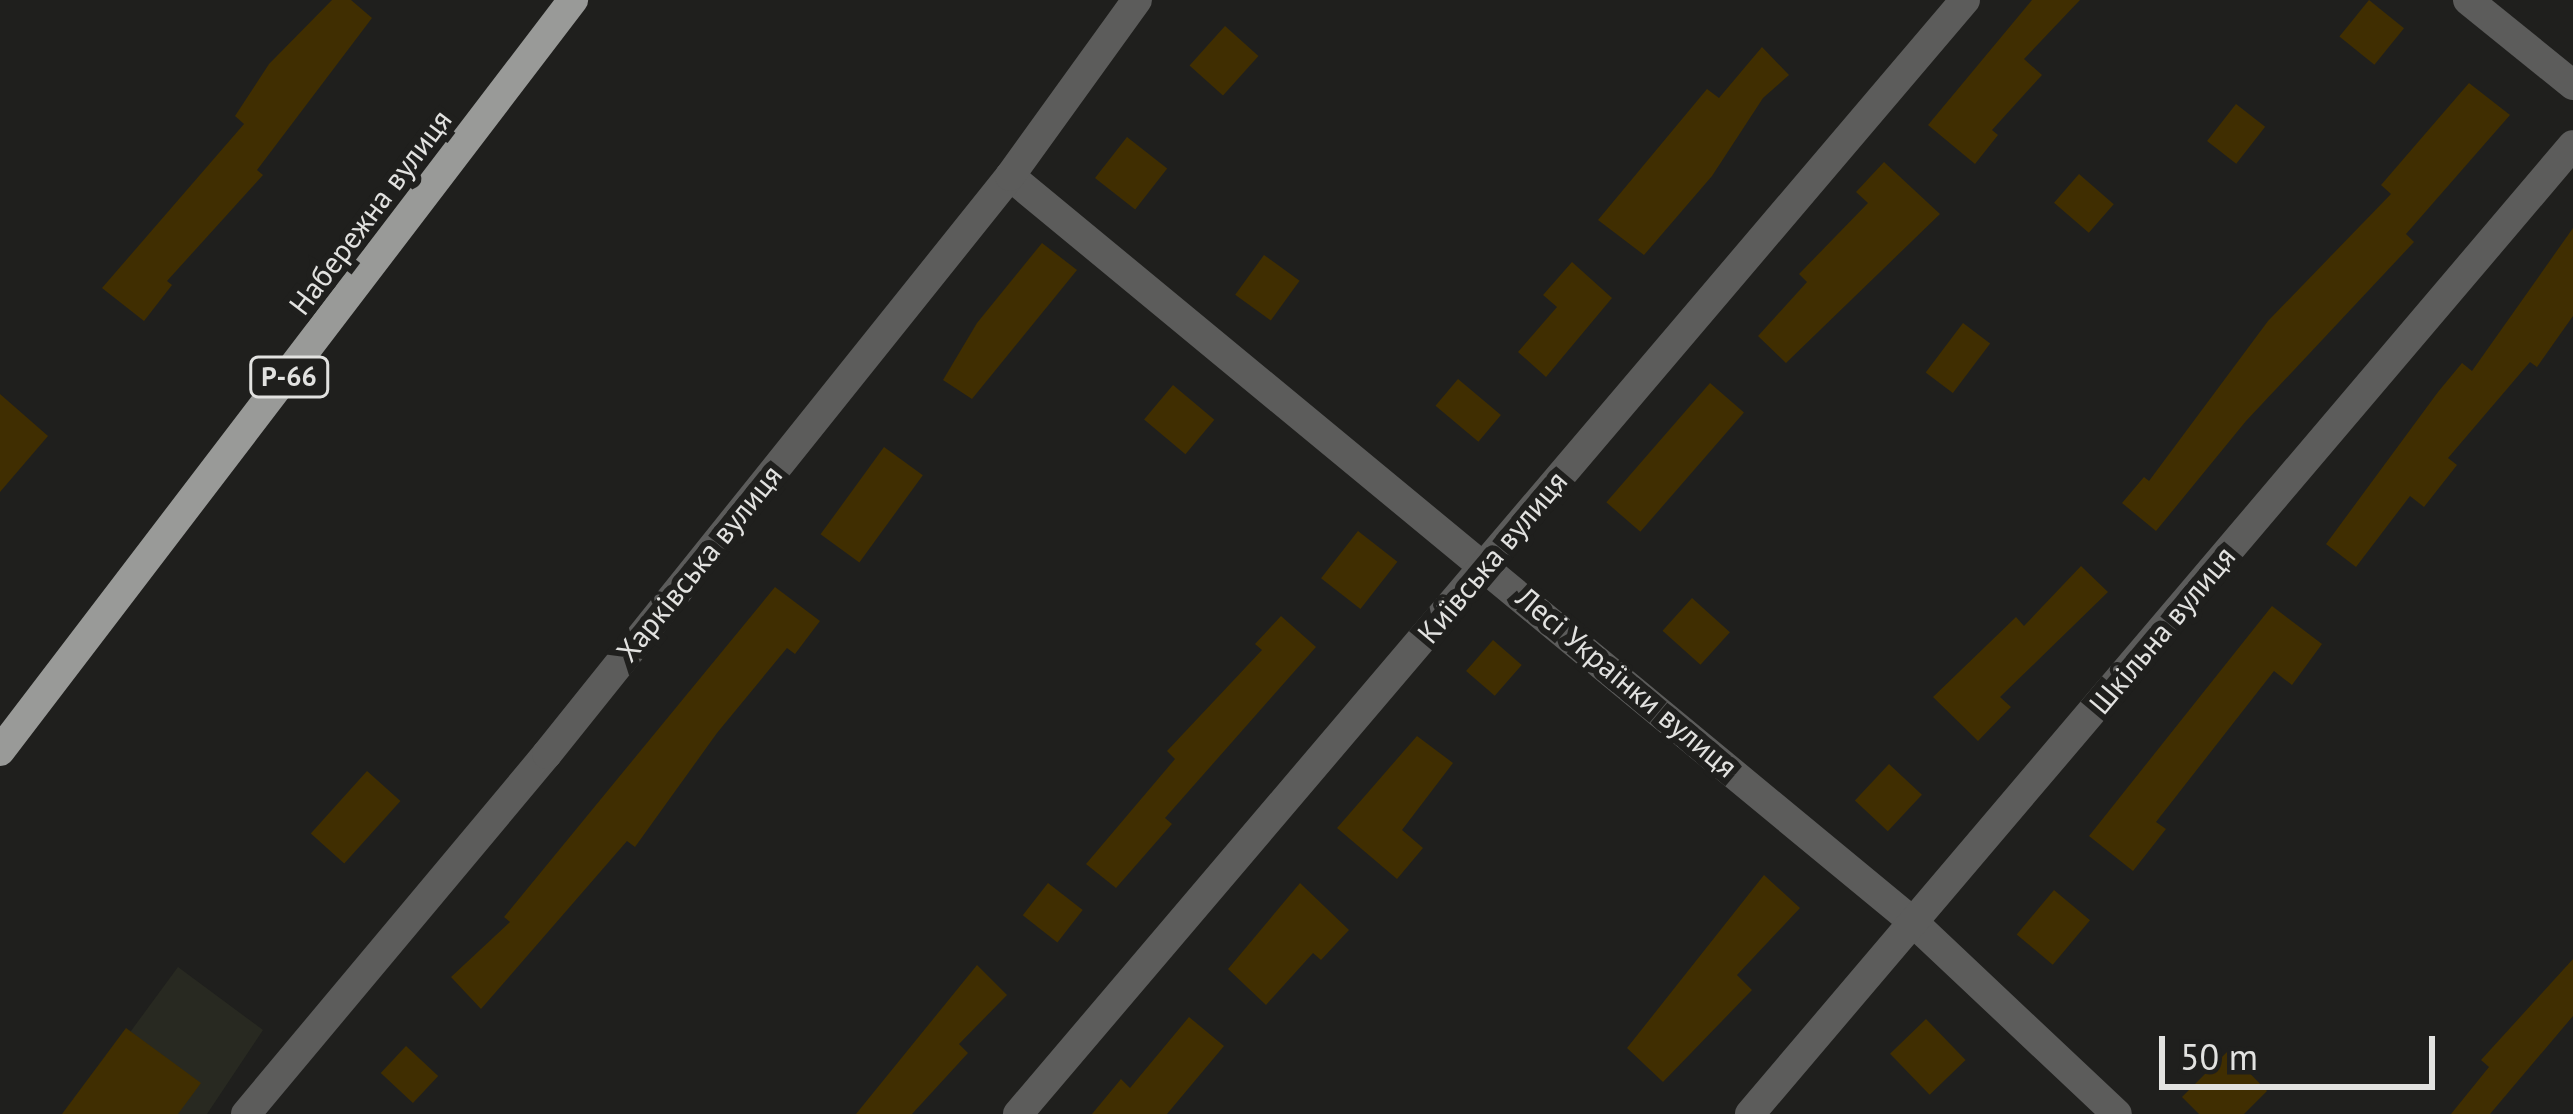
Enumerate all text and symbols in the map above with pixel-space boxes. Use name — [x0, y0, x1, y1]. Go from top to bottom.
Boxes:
street label: Набережна вулиця — [281, 102, 459, 322]
road number: Р-66 — [247, 356, 331, 398]
street label: Харківська вулиця — [609, 457, 789, 669]
street label: Київська вулиця — [1410, 464, 1574, 650]
street label: Шкільна вулиця — [2082, 539, 2242, 721]
street label: Лесі Українки вулиця — [1509, 579, 1745, 785]
scale bar — [2165, 1012, 2441, 1086]
text: 50 m — [2180, 1033, 2258, 1080]

